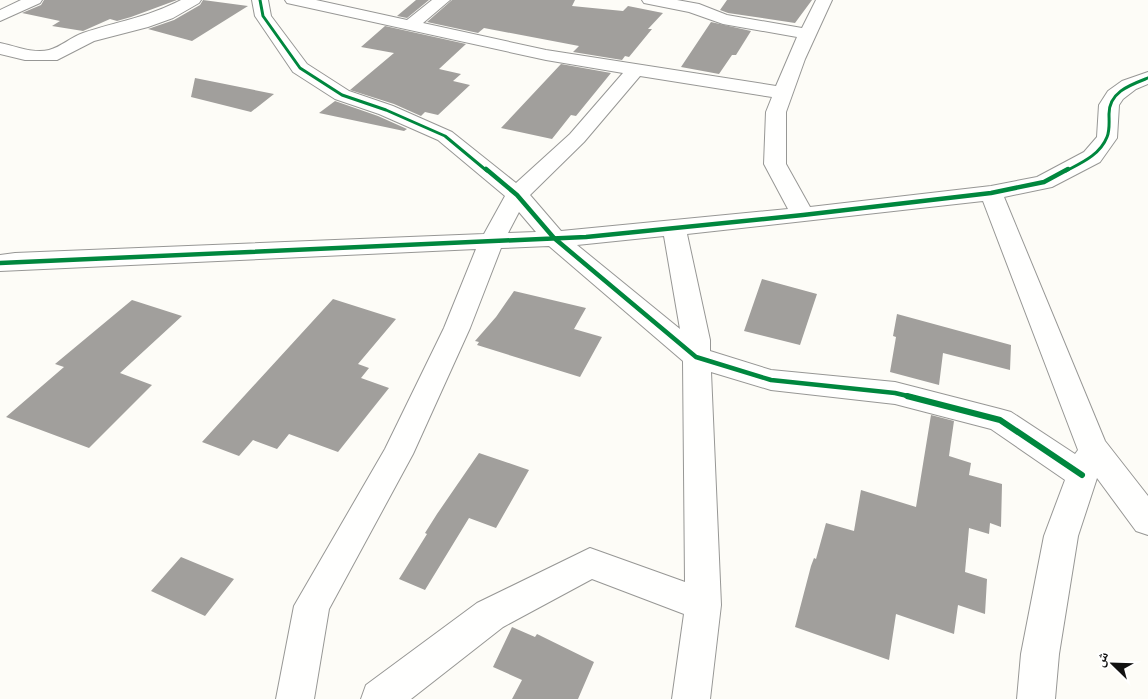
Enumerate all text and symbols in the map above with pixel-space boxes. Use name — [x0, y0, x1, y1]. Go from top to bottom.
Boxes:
north arrow — [1088, 639, 1138, 689]
text: ش — [1092, 649, 1112, 669]

